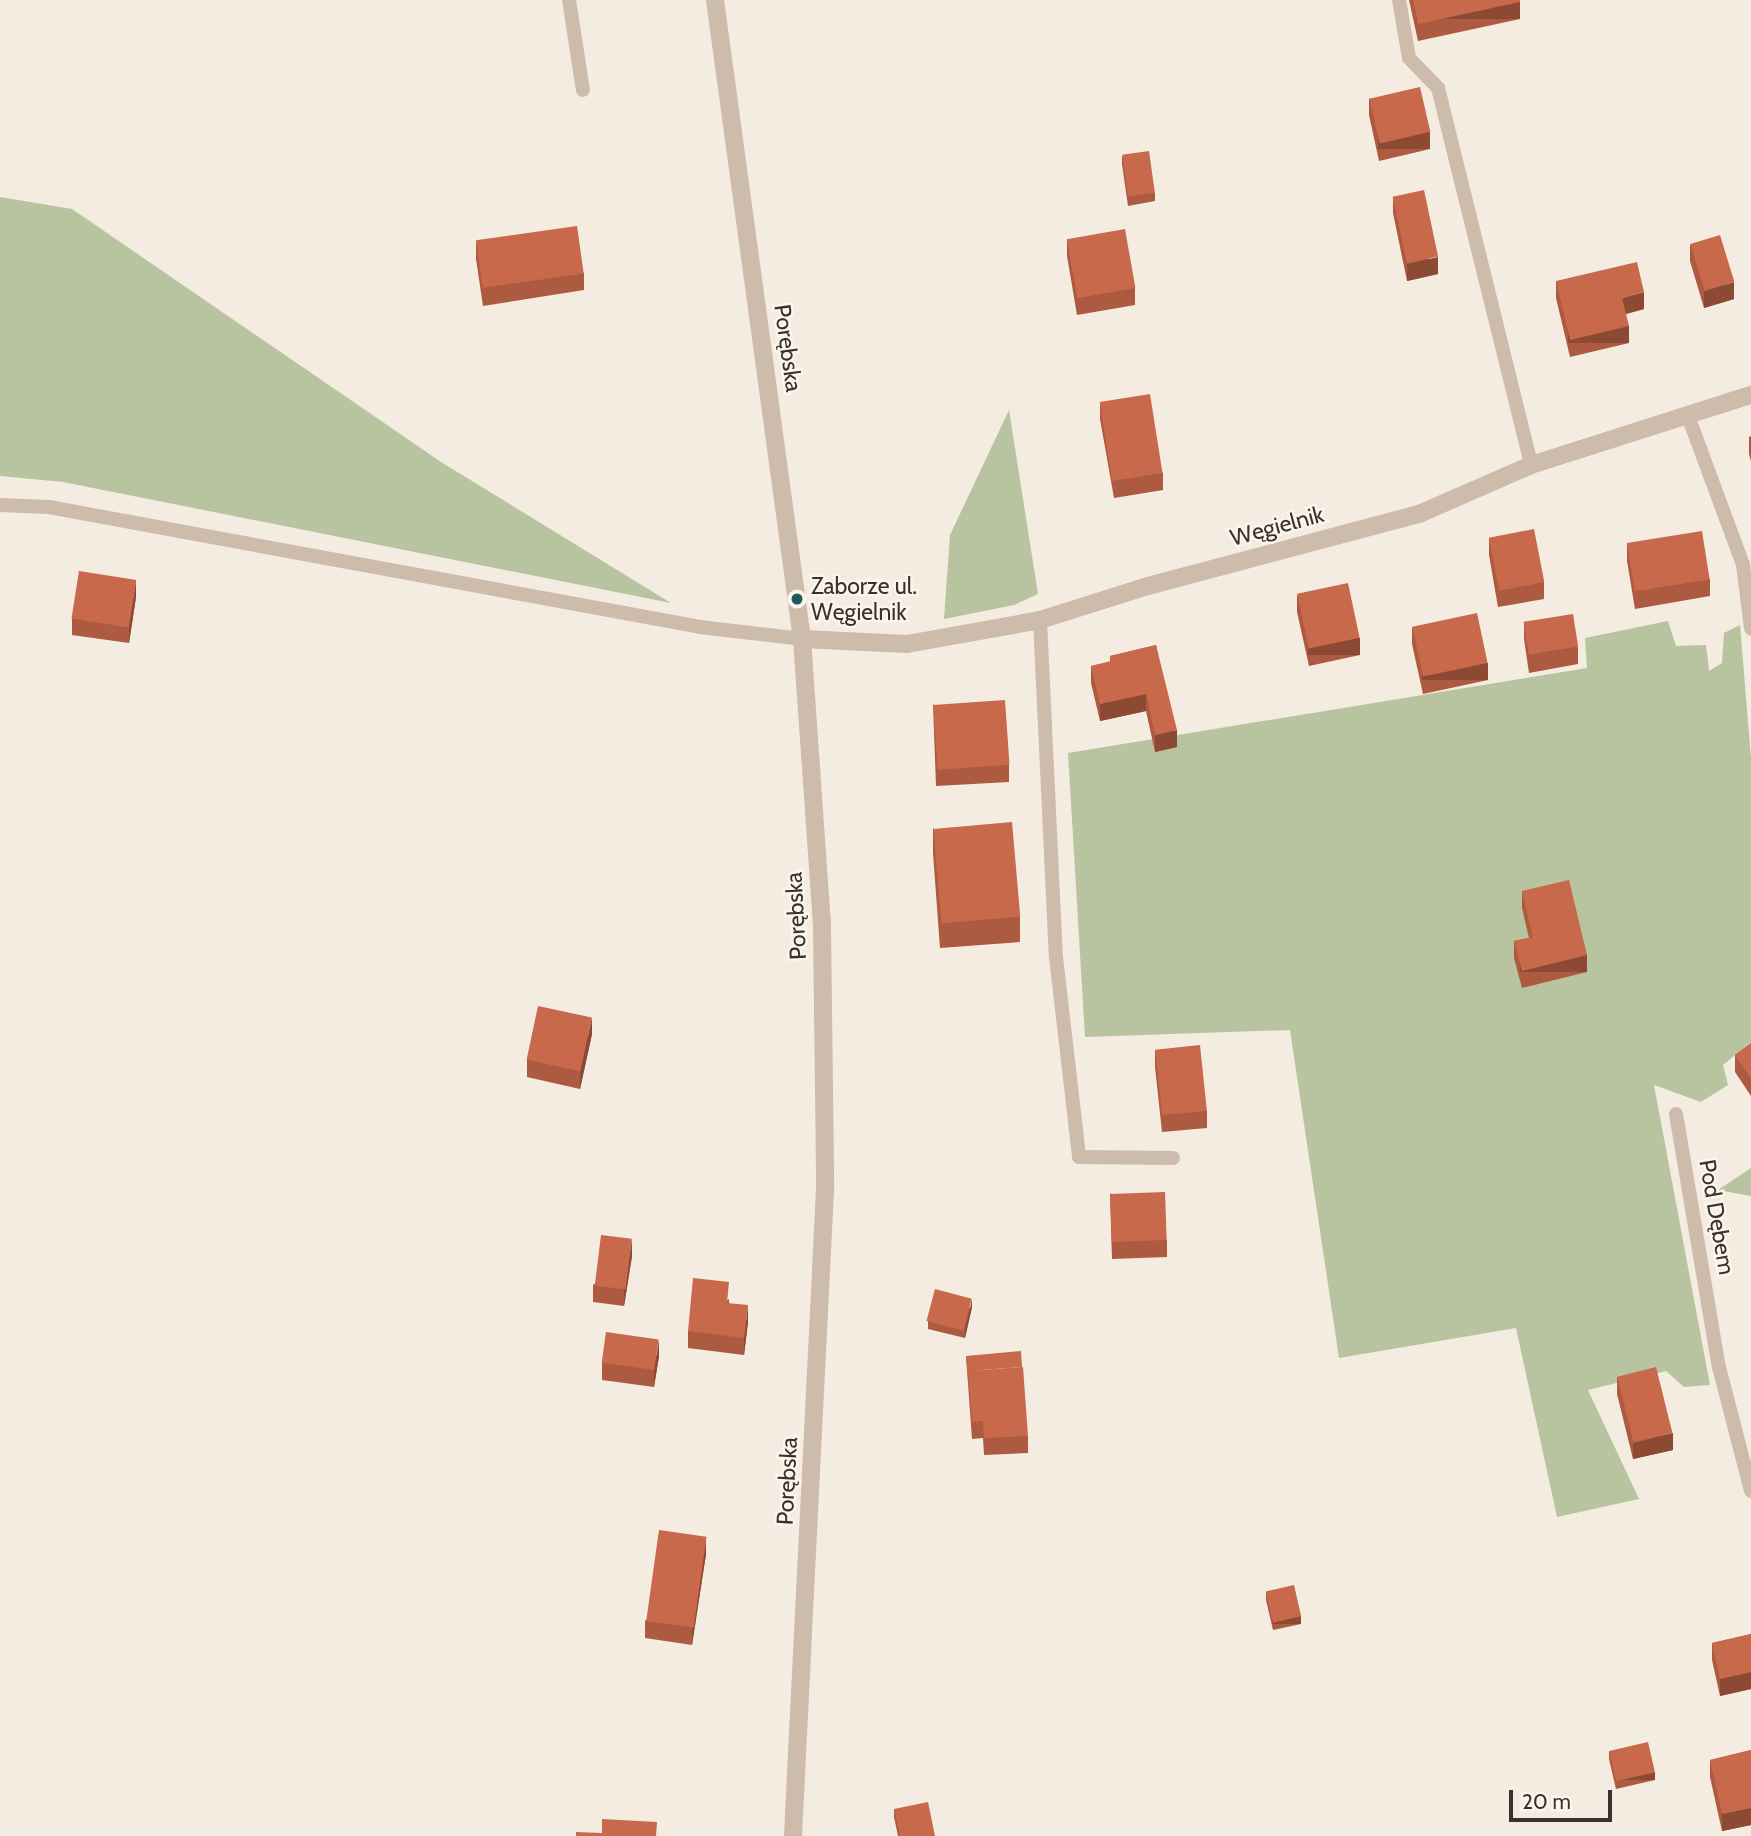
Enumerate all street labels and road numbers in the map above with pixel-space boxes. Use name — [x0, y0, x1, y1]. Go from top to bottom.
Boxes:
street label: Porębska — [768, 302, 808, 394]
street label: Węgielnik — [1227, 500, 1327, 552]
street label: Porębska — [780, 871, 812, 961]
street label: Pod Dębem — [1693, 1157, 1741, 1277]
street label: Porębska — [771, 1436, 803, 1526]

